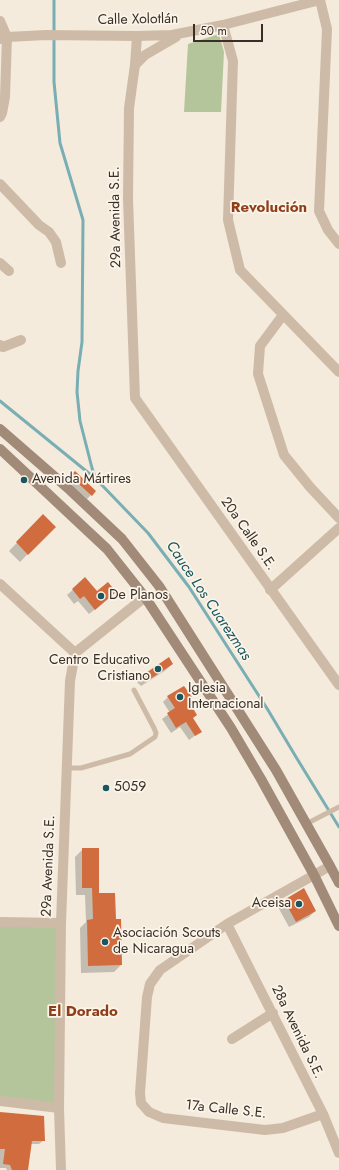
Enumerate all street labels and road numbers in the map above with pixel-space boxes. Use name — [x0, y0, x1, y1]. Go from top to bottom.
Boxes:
street label: Calle Xolotlán — [97, 11, 179, 29]
street label: 29a Avenida S.E. — [107, 166, 125, 268]
street label: 20a Calle S.E. — [217, 494, 279, 574]
street label: 29a Avenida S.E. — [39, 815, 59, 917]
street label: 28a Avenida S.E. — [267, 983, 327, 1081]
street label: 17a Calle S.E. — [185, 1097, 267, 1123]

